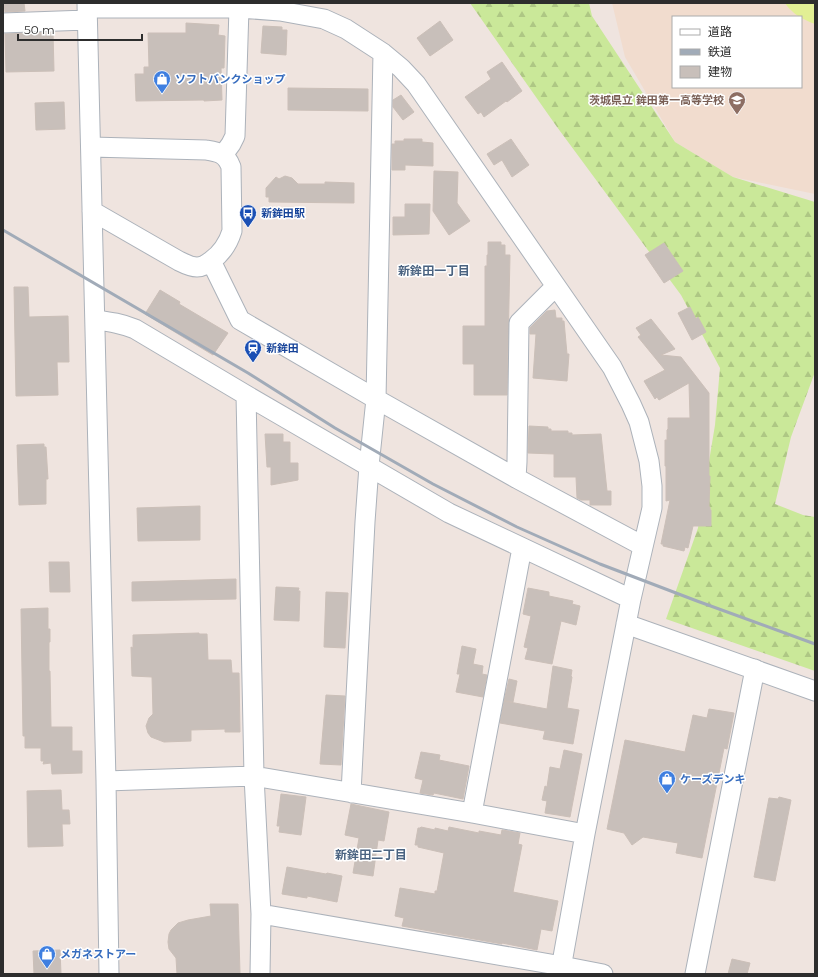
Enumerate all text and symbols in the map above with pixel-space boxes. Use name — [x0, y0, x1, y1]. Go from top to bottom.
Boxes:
scale bar — [18, 16, 142, 42]
legend — [672, 16, 802, 88]
text: 50 m — [24, 22, 55, 37]
text: 道路 — [708, 24, 732, 39]
text: 鉄道 — [708, 44, 732, 59]
text: 建物 — [708, 64, 732, 79]
shop icon: ソフトバンクショップ — [152, 69, 172, 94]
place label: ソフトバンクショップ — [175, 72, 286, 86]
school or university icon: 茨城県立 鉾田第一高等学校 — [727, 90, 747, 115]
place label: 茨城県立 鉾田第一高等学校 — [589, 93, 724, 107]
bus stop icon: 新鉾田駅 — [238, 203, 258, 228]
place label: 新鉾田駅 — [261, 206, 305, 220]
district label: 新鉾田一丁目 — [398, 263, 470, 278]
station icon: 新鉾田 — [243, 338, 263, 363]
place label: 新鉾田 — [266, 341, 299, 355]
shop icon: ケーズデンキ — [657, 769, 677, 794]
place label: ケーズデンキ — [680, 772, 745, 786]
district label: 新鉾田二丁目 — [335, 847, 407, 862]
shop icon: メガネストアー — [37, 944, 57, 969]
place label: メガネストアー — [60, 947, 136, 961]

